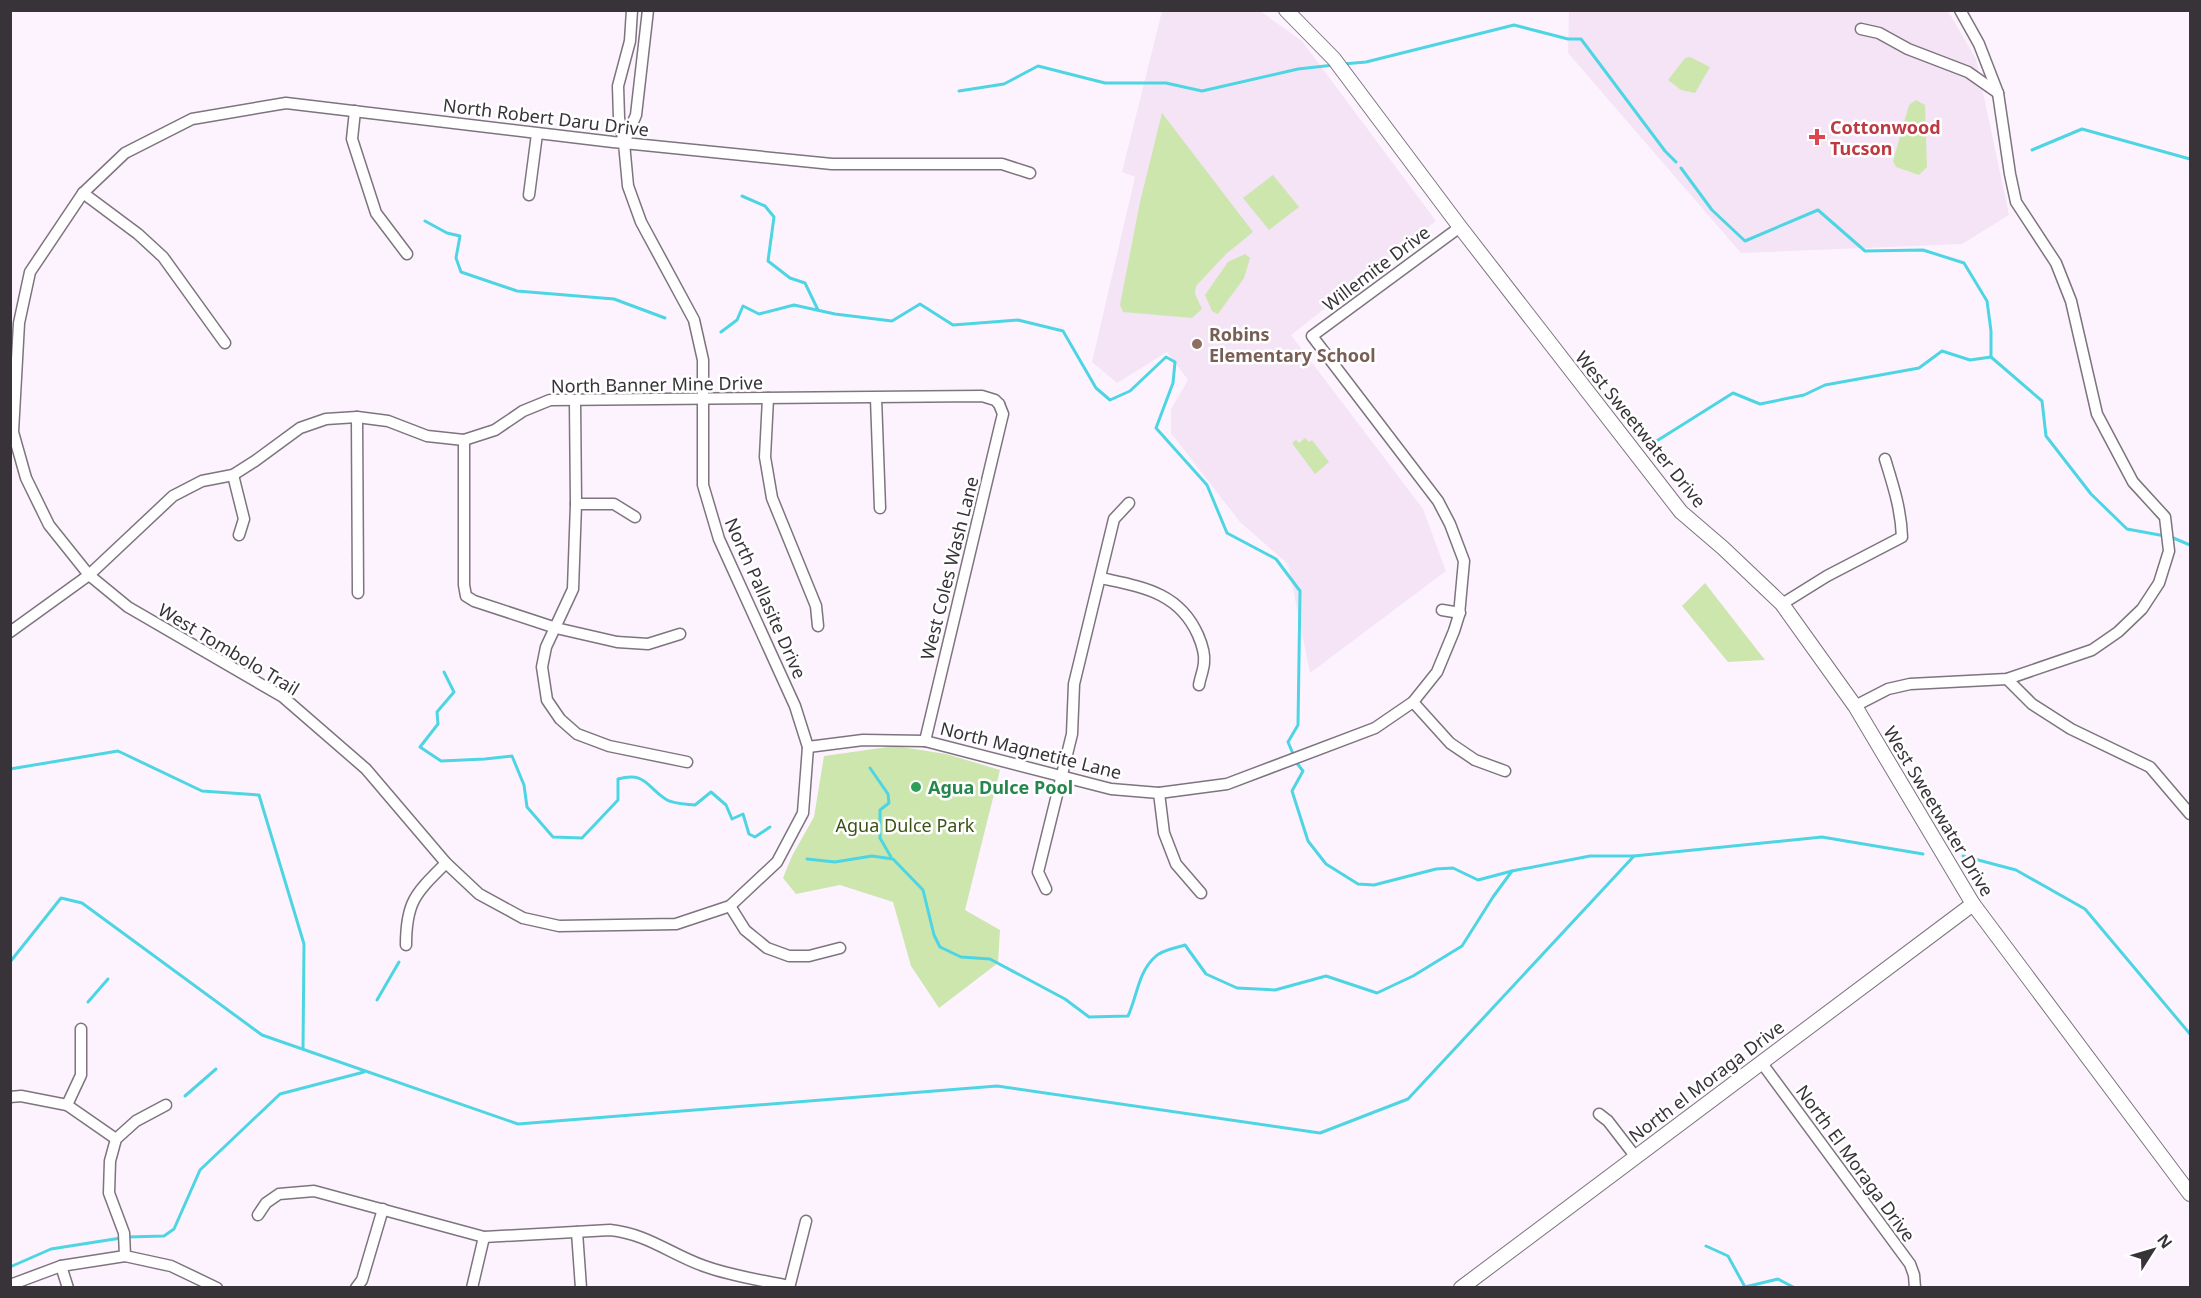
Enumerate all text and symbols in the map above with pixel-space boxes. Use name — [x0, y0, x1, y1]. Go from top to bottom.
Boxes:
street label: North Robert Daru Drive — [442, 92, 650, 142]
place label: Cottonwood Tucson — [1830, 115, 1941, 160]
marker: Cottonwood Tucson — [1808, 128, 1826, 146]
street label: Willemite Drive — [1318, 220, 1434, 316]
place label: Robins Elementary School — [1209, 322, 1376, 367]
marker: Robins Elementary School — [1190, 337, 1204, 351]
street label: West Sweetwater Drive — [1570, 346, 1712, 512]
street label: North Banner Mine Drive — [551, 370, 763, 398]
street label: West Coles Wash Lane — [915, 474, 983, 662]
street label: North Pallasite Drive — [720, 514, 812, 682]
street label: West Tombolo Trail — [154, 597, 304, 701]
street label: North Magnetite Lane — [938, 716, 1124, 784]
street label: West Sweetwater Drive — [1879, 721, 1999, 901]
place label: Agua Dulce Pool — [928, 775, 1073, 799]
marker: Agua Dulce Pool — [909, 780, 923, 794]
park label: Agua Dulce Park — [836, 813, 975, 837]
street label: North el Moraga Drive — [1623, 1015, 1789, 1147]
street label: North El Moraga Drive — [1791, 1080, 1921, 1246]
north arrow — [2123, 1220, 2183, 1280]
text: N — [2152, 1229, 2178, 1253]

